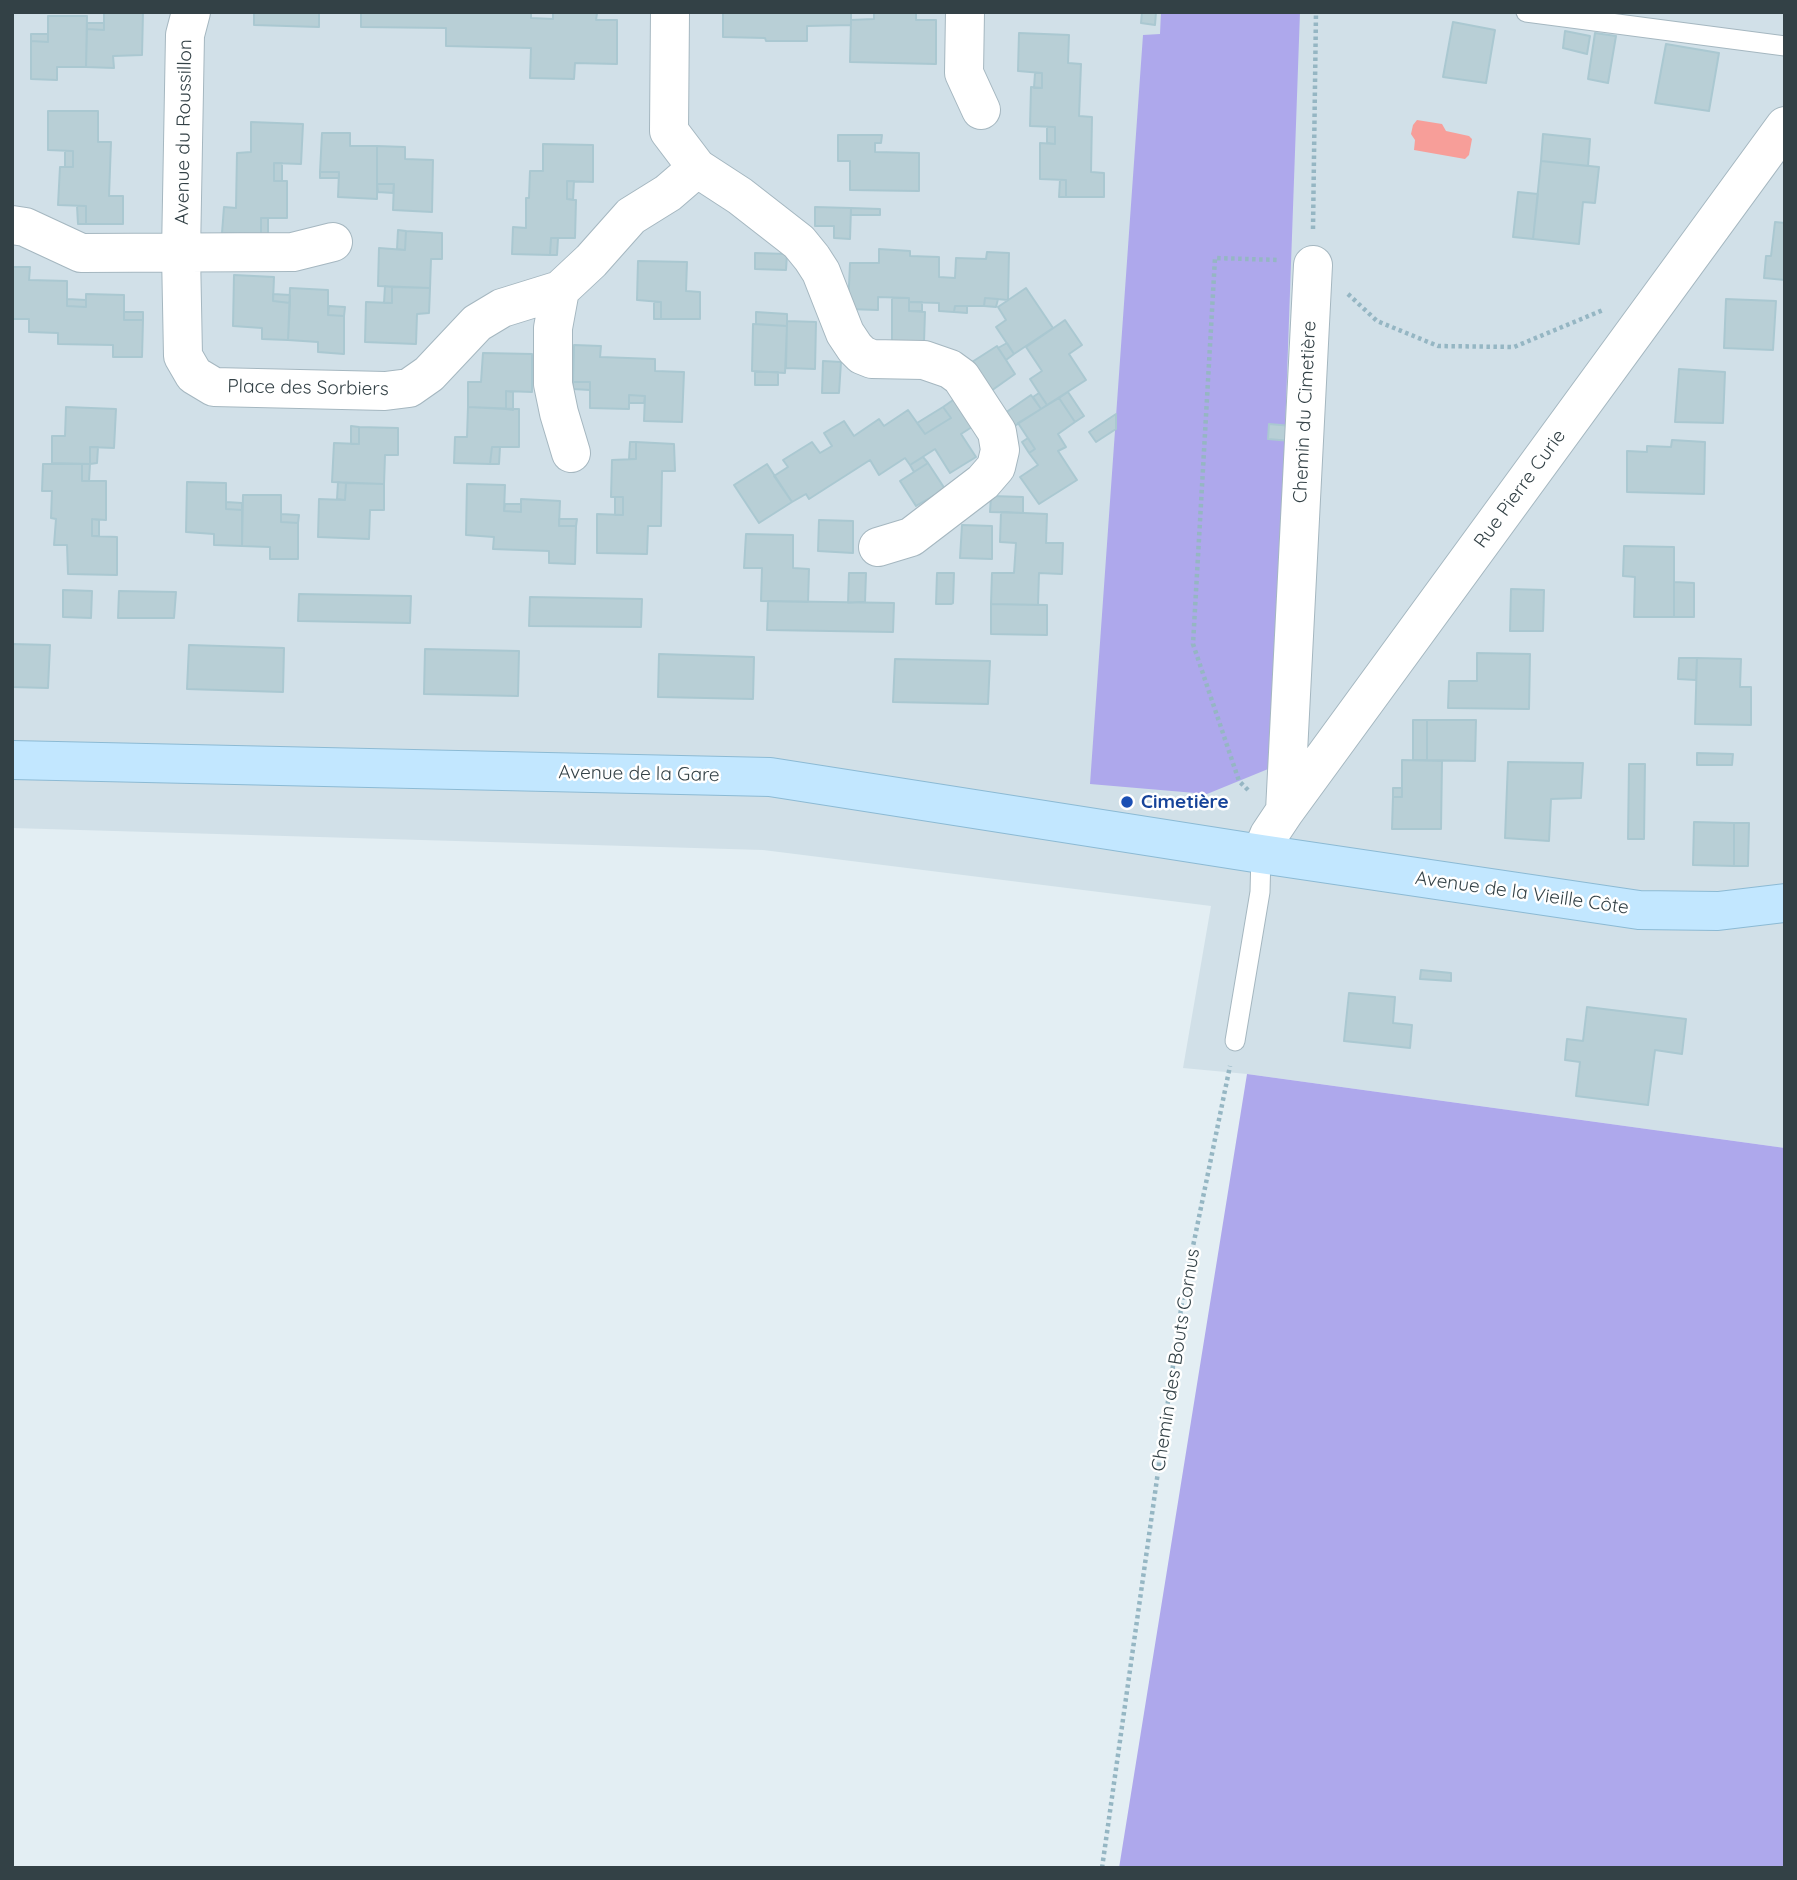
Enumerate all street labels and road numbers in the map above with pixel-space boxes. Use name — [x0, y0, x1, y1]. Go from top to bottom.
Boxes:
street label: Avenue du Roussillon — [171, 39, 197, 225]
street label: Chemin du Cimetière — [1289, 320, 1321, 504]
street label: Place des Sorbiers — [227, 375, 389, 401]
street label: Rue Pierre Curie — [1469, 425, 1571, 553]
street label: Avenue de la Gare — [558, 761, 720, 787]
street label: Avenue de la Vieille Côte — [1414, 867, 1630, 919]
street label: Chemin des Bouts Cornus — [1147, 1247, 1205, 1473]

